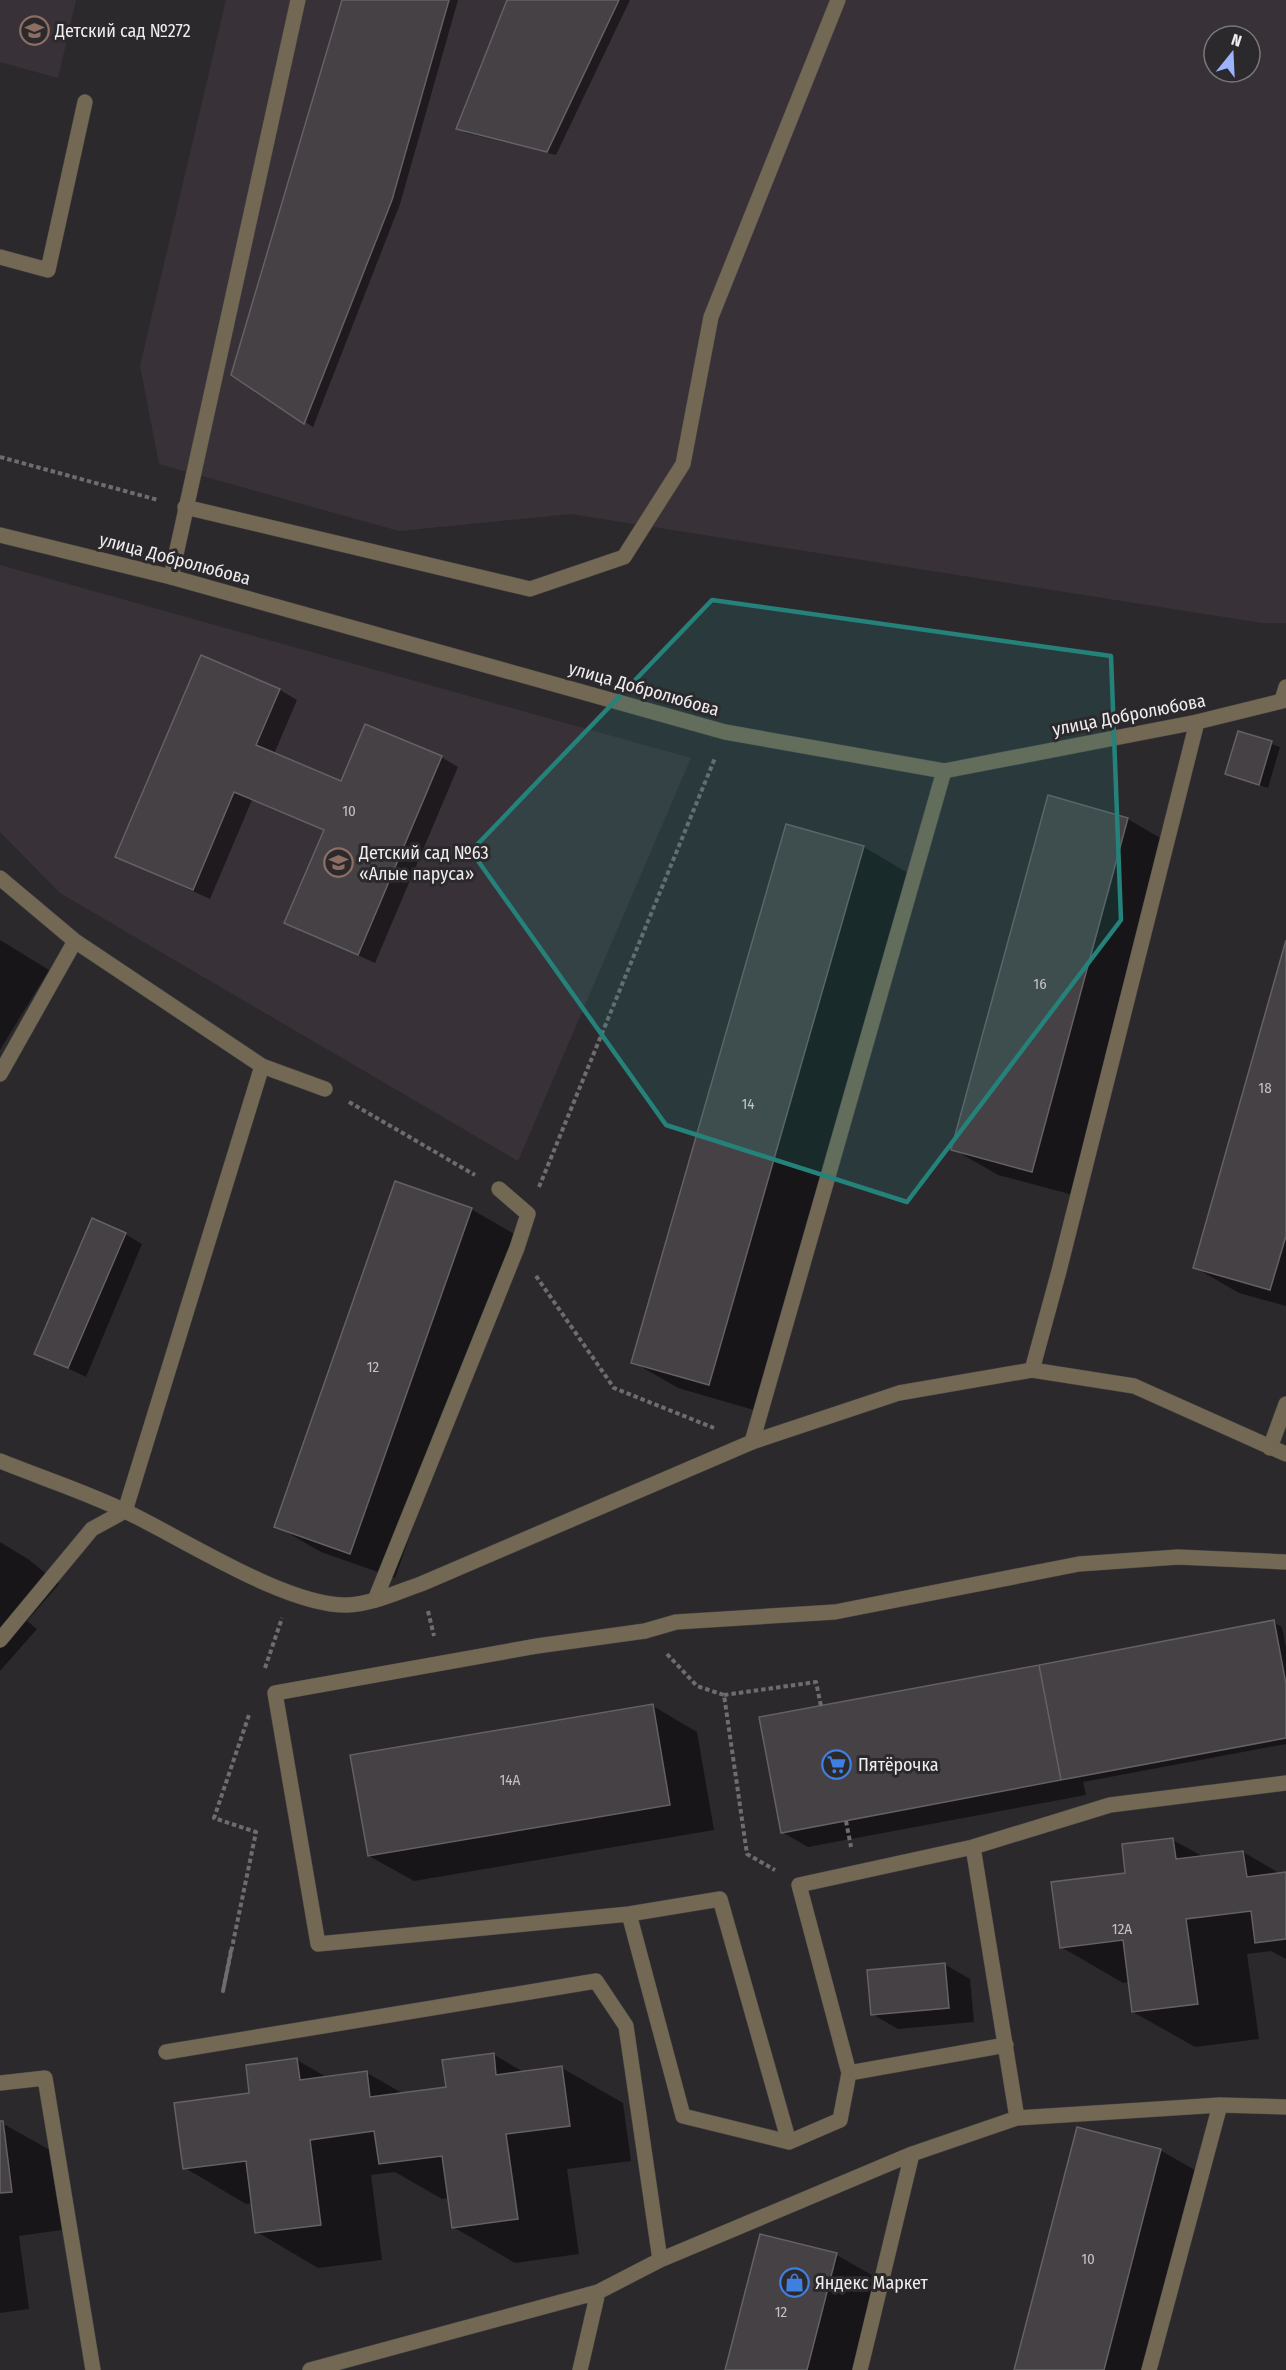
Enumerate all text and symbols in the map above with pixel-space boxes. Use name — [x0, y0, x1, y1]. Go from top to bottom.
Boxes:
school or university icon: Детский сад №272 — [18, 15, 50, 47]
place label: Детский сад №272 — [54, 20, 191, 42]
north arrow — [1202, 24, 1262, 84]
text: N — [1229, 30, 1244, 51]
street label: улица Добролюбова — [97, 528, 253, 590]
street label: улица Добролюбова — [566, 657, 722, 721]
street label: улица Добролюбова — [1051, 689, 1208, 741]
house number: 10 — [342, 802, 356, 820]
place label: Детский сад №63 «Алые паруса» — [358, 842, 489, 885]
school or university icon: Детский сад №63 «Алые паруса» — [322, 847, 354, 879]
house number: 16 — [1033, 975, 1047, 993]
house number: 18 — [1258, 1079, 1272, 1097]
house number: 14 — [741, 1095, 755, 1113]
house number: 12 — [367, 1358, 380, 1376]
supermarket icon: Пятёрочка — [821, 1749, 853, 1781]
place label: Пятёрочка — [858, 1754, 939, 1776]
house number: 14А — [499, 1771, 521, 1789]
house number: 12А — [1112, 1920, 1132, 1938]
house number: 10 — [1081, 2250, 1095, 2268]
shop icon: Яндекс Маркет — [778, 2267, 810, 2299]
place label: Яндекс Маркет — [815, 2272, 929, 2294]
house number: 12 — [775, 2303, 788, 2321]

